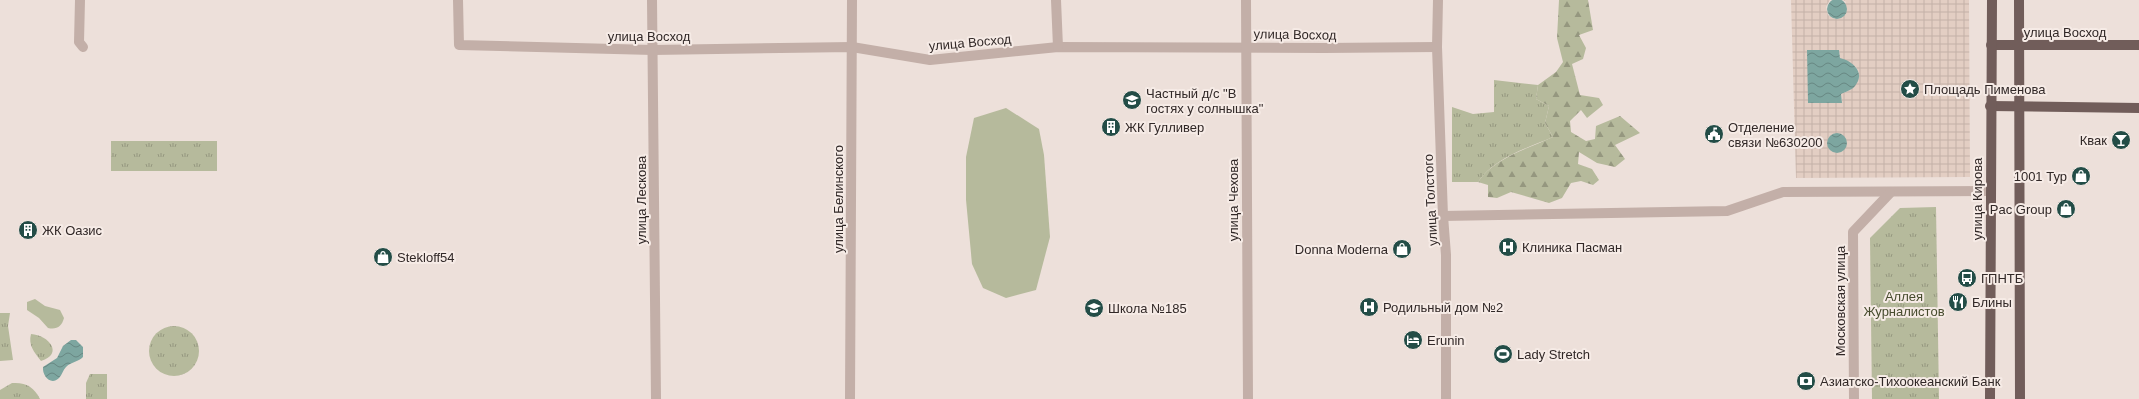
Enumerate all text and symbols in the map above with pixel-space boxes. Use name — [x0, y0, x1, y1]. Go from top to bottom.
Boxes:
street label: улица Восход — [2024, 25, 2107, 40]
street label: улица Восход — [1254, 26, 1337, 43]
street label: улица Восход — [608, 29, 691, 44]
street label: улица Восход — [928, 31, 1012, 54]
place icon: Площадь Пименова — [1899, 78, 1921, 100]
place label: Площадь Пименова — [1924, 82, 2046, 97]
place label: Частный д/c "В гостях у солнышка" — [1146, 86, 1264, 116]
school or university icon: Частный д/c "В гостях у солнышка" — [1121, 89, 1143, 111]
building icon: ЖК Гулливер — [1100, 116, 1122, 138]
place label: ЖК Гулливер — [1125, 120, 1204, 135]
place label: Отделение связи №630200 — [1728, 120, 1822, 150]
public building icon: Отделение связи №630200 — [1703, 123, 1725, 145]
bar icon: Квак — [2110, 129, 2132, 151]
place label: Квак — [2080, 133, 2107, 148]
street label: улица Белинского — [831, 145, 846, 253]
street label: улица Толстого — [1421, 154, 1440, 246]
street label: улица Лескова — [634, 155, 649, 244]
street label: улица Кирова — [1970, 157, 1985, 240]
street label: улица Чехова — [1226, 158, 1241, 241]
shop icon: 1001 Тур — [2070, 165, 2092, 187]
place label: 1001 Тур — [2014, 169, 2067, 184]
shop icon: Pac Group — [2055, 198, 2077, 220]
place label: Pac Group — [1990, 202, 2052, 217]
building icon: ЖК Оазис — [17, 219, 39, 241]
place label: ЖК Оазис — [42, 223, 103, 238]
hospital icon: Клиника Пасман — [1497, 236, 1519, 258]
shop icon: Donna Moderna — [1391, 238, 1413, 260]
place label: Клиника Пасман — [1522, 240, 1622, 255]
place label: Donna Moderna — [1295, 242, 1389, 257]
street label: Московская улица — [1833, 245, 1848, 356]
shop icon: Stekloff54 — [372, 246, 394, 268]
place label: Stekloff54 — [397, 250, 455, 265]
bus stop icon: ГПНТБ — [1956, 267, 1978, 289]
place label: ГПНТБ — [1981, 271, 2023, 286]
park label: Аллея Журналистов — [1863, 289, 1945, 319]
restaurant icon: Блины — [1947, 291, 1969, 313]
place label: Блины — [1972, 295, 2012, 310]
hospital icon: Родильный дом №2 — [1358, 296, 1380, 318]
school or university icon: Школа №185 — [1083, 297, 1105, 319]
place label: Родильный дом №2 — [1383, 300, 1503, 315]
place label: Школа №185 — [1108, 301, 1187, 316]
hotel icon: Erunin — [1402, 329, 1424, 351]
place label: Erunin — [1427, 333, 1465, 348]
sports icon: Lady Stretch — [1492, 343, 1514, 365]
place label: Lady Stretch — [1517, 347, 1590, 362]
bank icon: Азиатско-Тихоокеанский Банк — [1795, 370, 1817, 392]
place label: Азиатско-Тихоокеанский Банк — [1820, 374, 2001, 389]

